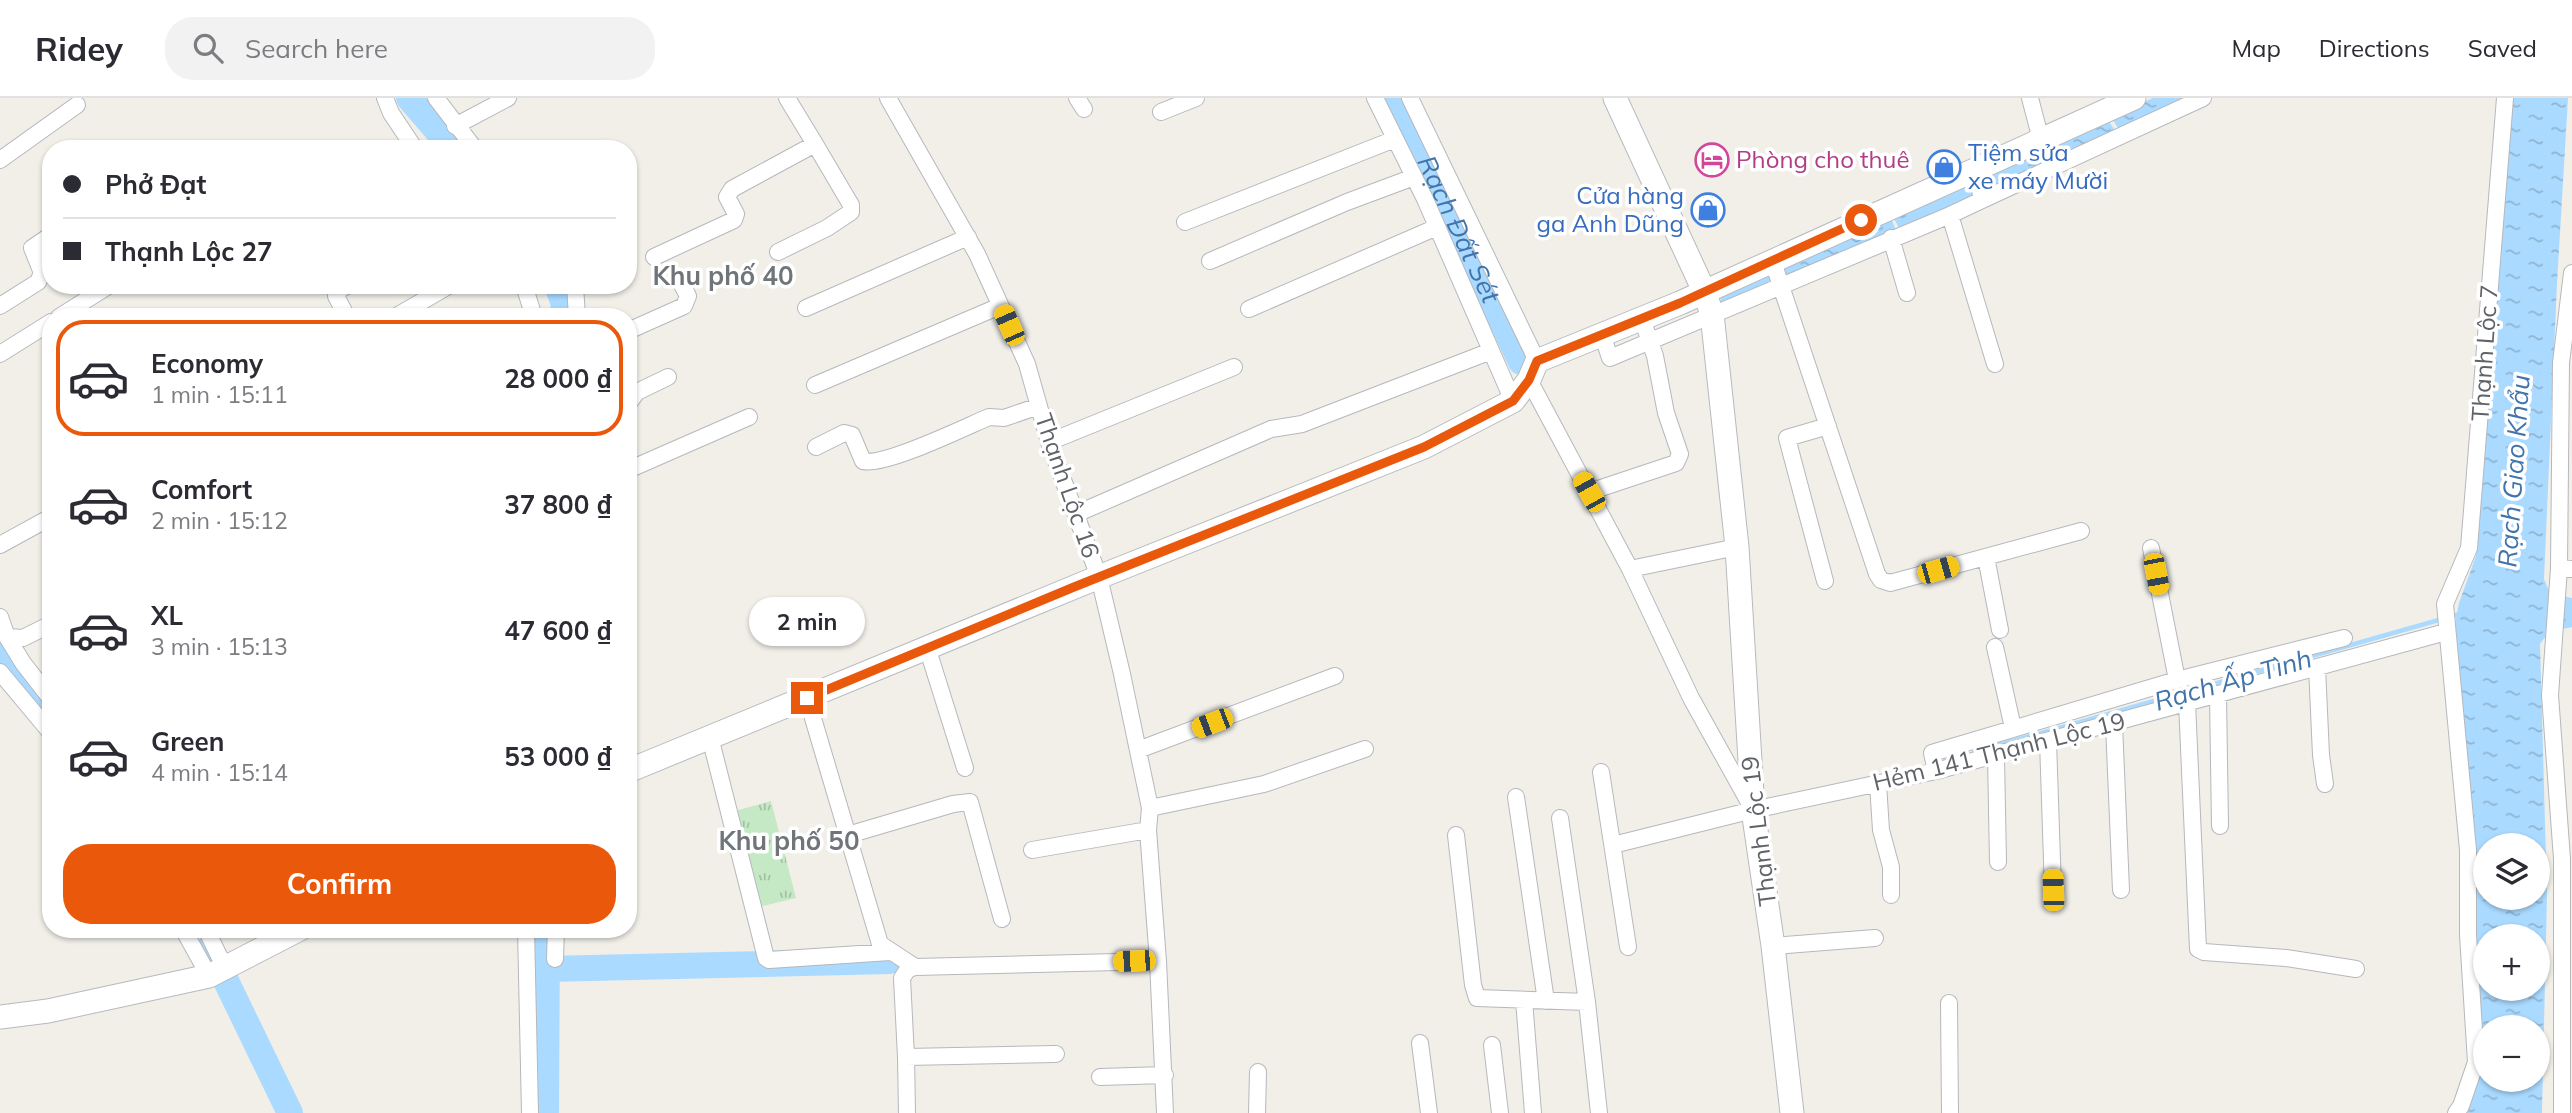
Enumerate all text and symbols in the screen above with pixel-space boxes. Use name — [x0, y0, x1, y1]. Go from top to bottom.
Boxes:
search box — [165, 17, 655, 80]
text: Ridey — [35, 28, 123, 69]
icon: search — [189, 29, 227, 67]
text: Search here — [245, 32, 388, 65]
text: Map — [2231, 33, 2281, 63]
text: Directions — [2319, 33, 2430, 63]
text: Saved — [2468, 33, 2537, 63]
place label: Tiệm sửa xe máy Mười — [1968, 137, 2108, 195]
hotel icon: Phòng cho thuê — [1693, 141, 1731, 179]
place label: Phòng cho thuê — [1736, 144, 1909, 174]
shop icon: Tiệm sửa xe máy Mười — [1925, 148, 1963, 186]
water label: Rạch Đất Sét — [1410, 150, 1508, 309]
text: Phở Đạt — [105, 168, 206, 201]
place label: Cửa hàng ga Anh Dũng — [1537, 180, 1684, 238]
shop icon: Cửa hàng ga Anh Dũng — [1689, 191, 1727, 229]
route start — [1845, 204, 1877, 236]
text: Thạnh Lộc 27 — [105, 235, 273, 268]
district label: Khu phố 40 — [652, 259, 794, 292]
street label: Thạnh Lộc 7 — [2464, 284, 2504, 422]
car — [991, 302, 1028, 348]
icon: car — [67, 347, 130, 410]
text: Economy — [151, 347, 263, 380]
text: 28 000 ₫ — [504, 362, 612, 395]
water label: Rạch Giao Khẩu — [2490, 373, 2537, 568]
text: 1 min · 15:11 — [151, 380, 288, 409]
street label: Thạnh Lộc 16 — [1029, 409, 1107, 562]
car — [1570, 469, 1609, 515]
icon: car — [67, 473, 130, 536]
text: Comfort — [151, 473, 252, 506]
text: 37 800 ₫ — [504, 488, 612, 521]
text: 2 min · 15:12 — [151, 506, 288, 535]
car — [2142, 551, 2171, 597]
car — [1915, 554, 1962, 586]
callout: 2 min — [749, 596, 865, 646]
icon: car — [67, 599, 130, 662]
text: XL — [151, 599, 183, 632]
text: 2 min — [777, 607, 837, 636]
text: 47 600 ₫ — [504, 614, 612, 647]
text: 3 min · 15:13 — [151, 632, 288, 661]
water label: Rạch Ấp Tình — [2150, 641, 2315, 718]
route end — [791, 682, 823, 714]
street label: Hẻm 141 Thạnh Lộc 19 — [1869, 705, 2128, 797]
car — [1189, 706, 1236, 740]
icon: car — [67, 725, 130, 788]
text: Green — [151, 725, 224, 758]
text: 53 000 ₫ — [504, 740, 612, 773]
street label: Thạnh Lộc 19 — [1734, 754, 1782, 908]
text: 4 min · 15:14 — [151, 758, 288, 787]
district label: Khu phố 50 — [718, 824, 860, 857]
map controls — [2473, 833, 2550, 1092]
button: layers — [2473, 833, 2550, 910]
button: Confirm — [63, 844, 616, 924]
car — [2042, 869, 2065, 911]
button: + — [2473, 924, 2550, 1001]
car — [1113, 950, 1156, 972]
button: − — [2473, 1015, 2550, 1092]

